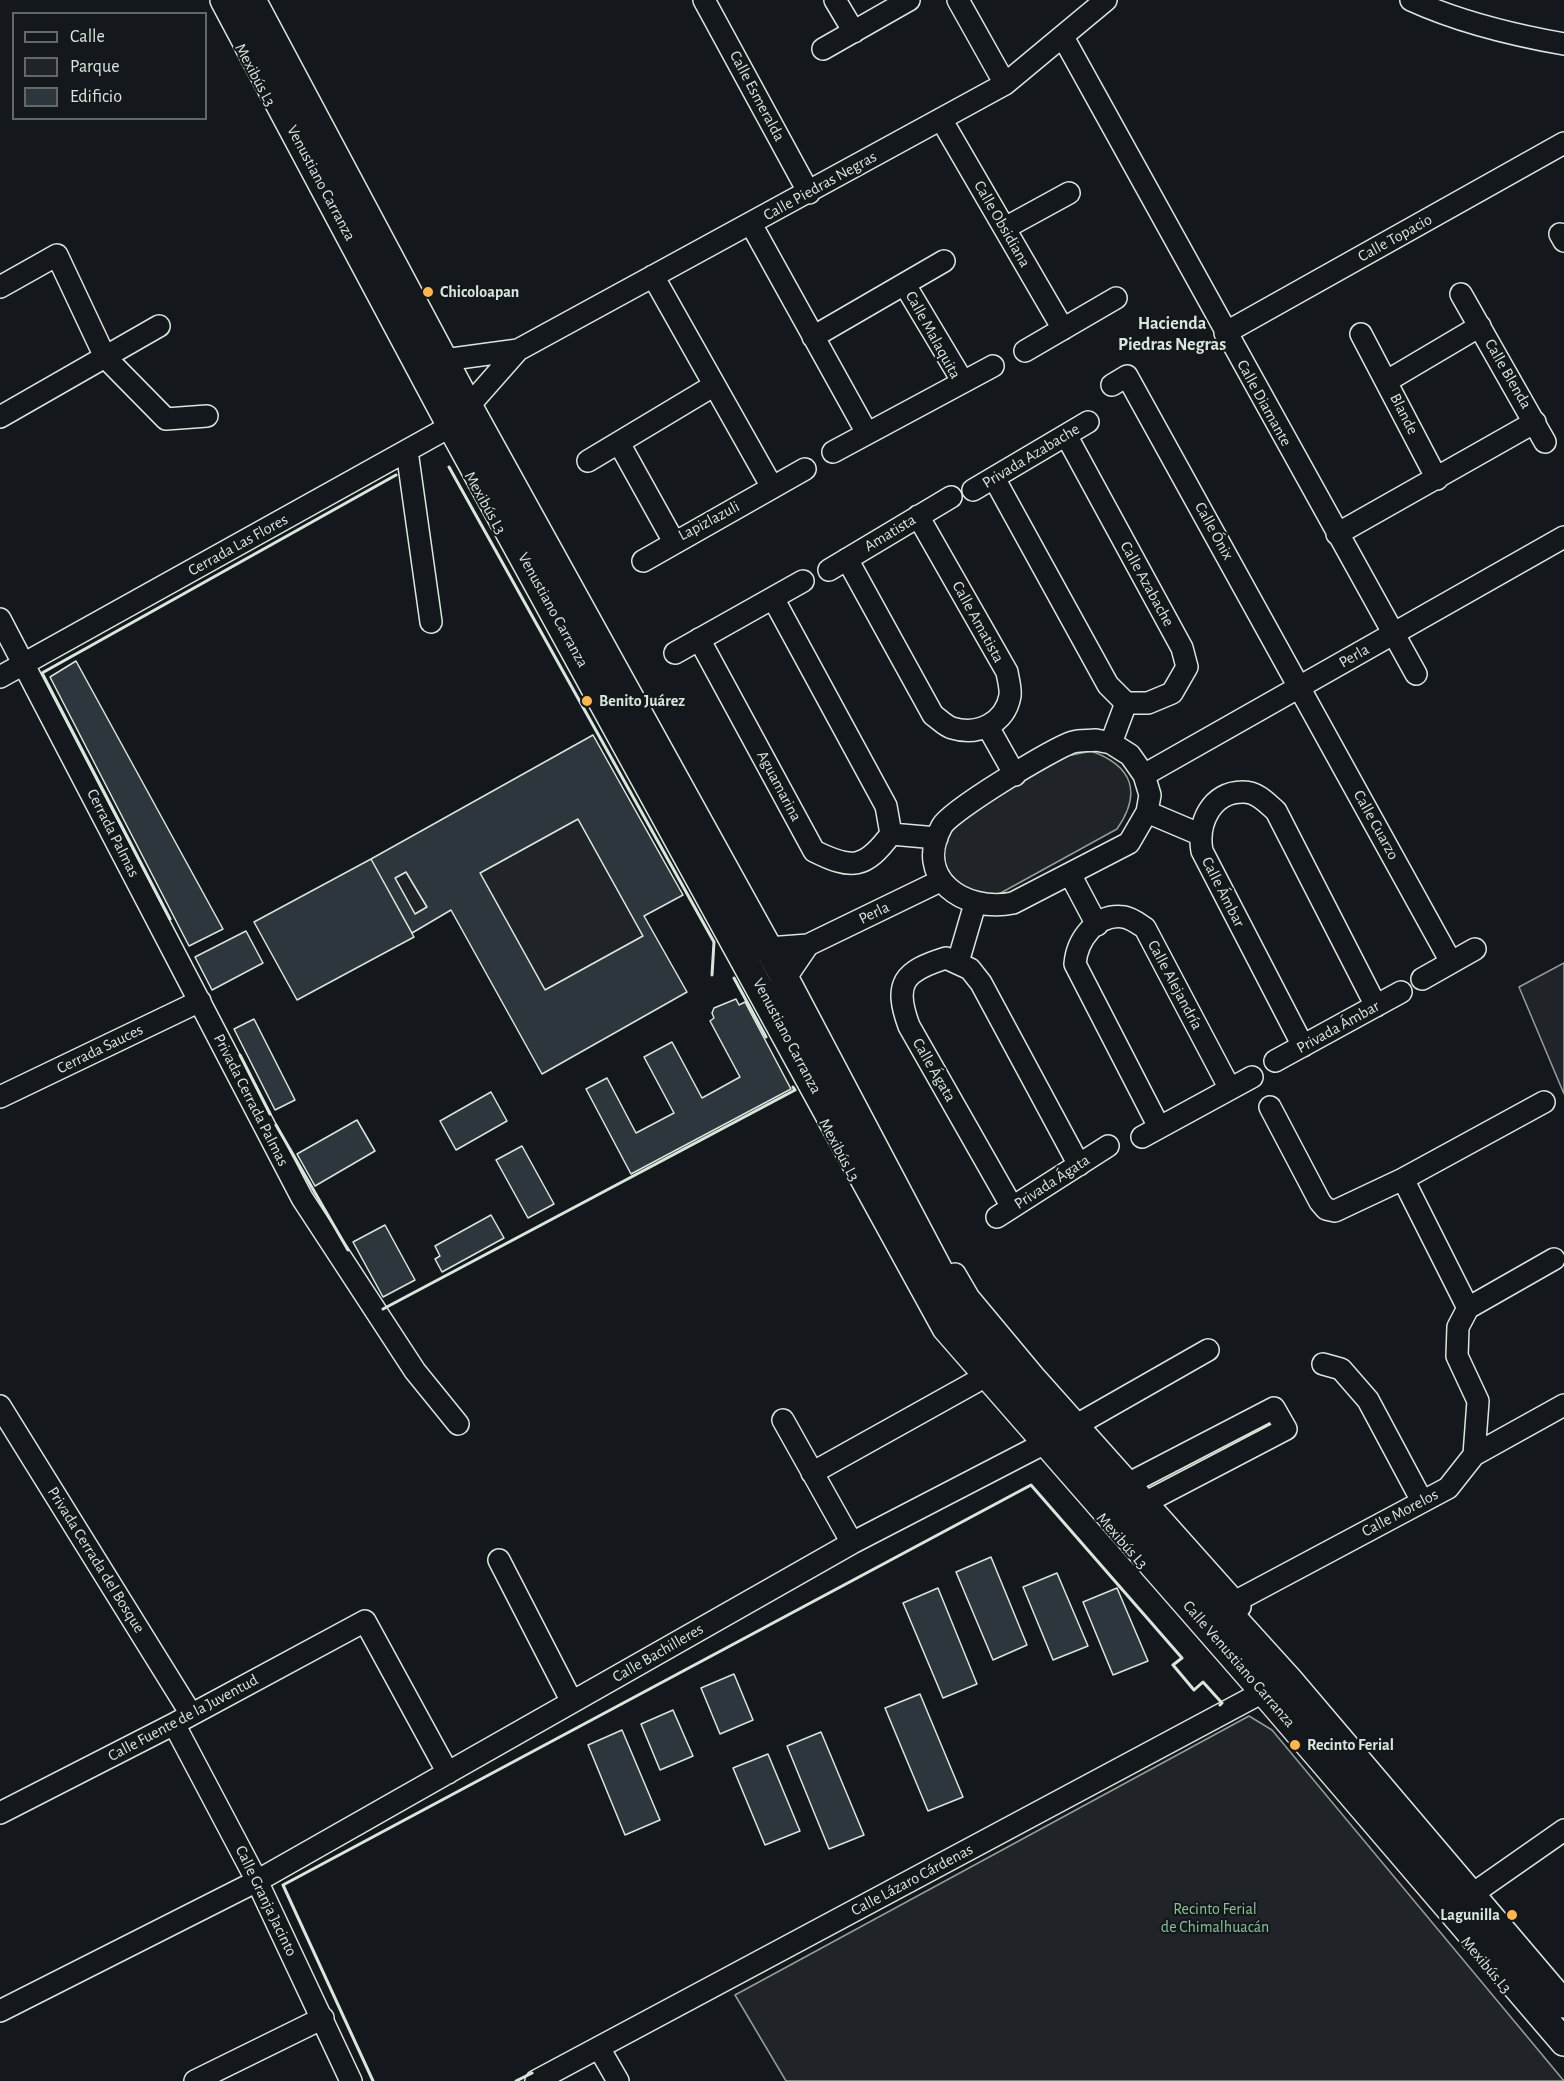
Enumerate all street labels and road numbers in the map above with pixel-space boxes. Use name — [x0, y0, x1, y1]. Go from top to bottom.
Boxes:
street label: Mexibús L3 — [230, 40, 280, 110]
street label: Calle Esmeralda — [725, 48, 789, 144]
street label: Venustiano Carranza — [282, 122, 360, 244]
street label: Calle Piedras Negras — [760, 147, 880, 225]
street label: Calle Obsidiana — [969, 177, 1035, 271]
street label: Calle Topacio — [1355, 210, 1435, 266]
street label: Calle Malaquita — [901, 288, 965, 382]
street label: Calle Blenda — [1480, 336, 1536, 412]
street label: Calle Diamante — [1232, 357, 1296, 449]
street label: Blande — [1386, 390, 1422, 438]
street label: Privada Azabache — [979, 419, 1083, 493]
street label: Mexibús L3 — [460, 468, 510, 538]
street label: Lapizlazuli — [675, 497, 743, 545]
street label: Calle Ónix — [1190, 499, 1238, 563]
street label: Cerrada Las Flores — [185, 510, 291, 580]
street label: Amatista — [861, 510, 919, 556]
street label: Calle Azabache — [1116, 538, 1178, 630]
street label: Venustiano Carranza — [514, 549, 592, 671]
street label: Calle Amatista — [948, 578, 1008, 666]
street label: Perla — [1336, 640, 1372, 672]
street label: Aguamarina — [752, 747, 806, 825]
street label: Cerrada Palmas — [83, 786, 143, 880]
street label: Calle Cuarzo — [1349, 787, 1403, 863]
street label: Calle Ámbar — [1197, 854, 1249, 930]
street label: Perla — [856, 897, 892, 929]
street label: Calle Alejandría — [1143, 937, 1207, 1033]
street label: Venustiano Carranza — [748, 975, 826, 1097]
street label: Privada Ámbar — [1293, 996, 1383, 1058]
street label: Cerrada Sauces — [54, 1020, 146, 1078]
street label: Privada Cerrada Palmas — [209, 1031, 293, 1169]
street label: Calle Ágata — [908, 1035, 960, 1105]
street label: Mexibús L3 — [814, 1115, 864, 1185]
street label: Privada Ágata — [1011, 1151, 1093, 1213]
street label: Privada Cerrada del Bosque — [43, 1483, 149, 1637]
street label: Calle Morelos — [1358, 1485, 1442, 1541]
street label: Mexibús L3 — [1092, 1509, 1152, 1573]
street label: Calle Venustiano Carranza — [1179, 1597, 1299, 1731]
street label: Calle Bachilleres — [609, 1619, 707, 1687]
street label: Calle Fuente de la Juventud — [105, 1670, 261, 1766]
street label: Calle Lázaro Cárdenas — [848, 1840, 976, 1920]
street label: Calle Granja Jacinto — [231, 1843, 301, 1959]
street label: Mexibús L3 — [1457, 1933, 1515, 1997]

